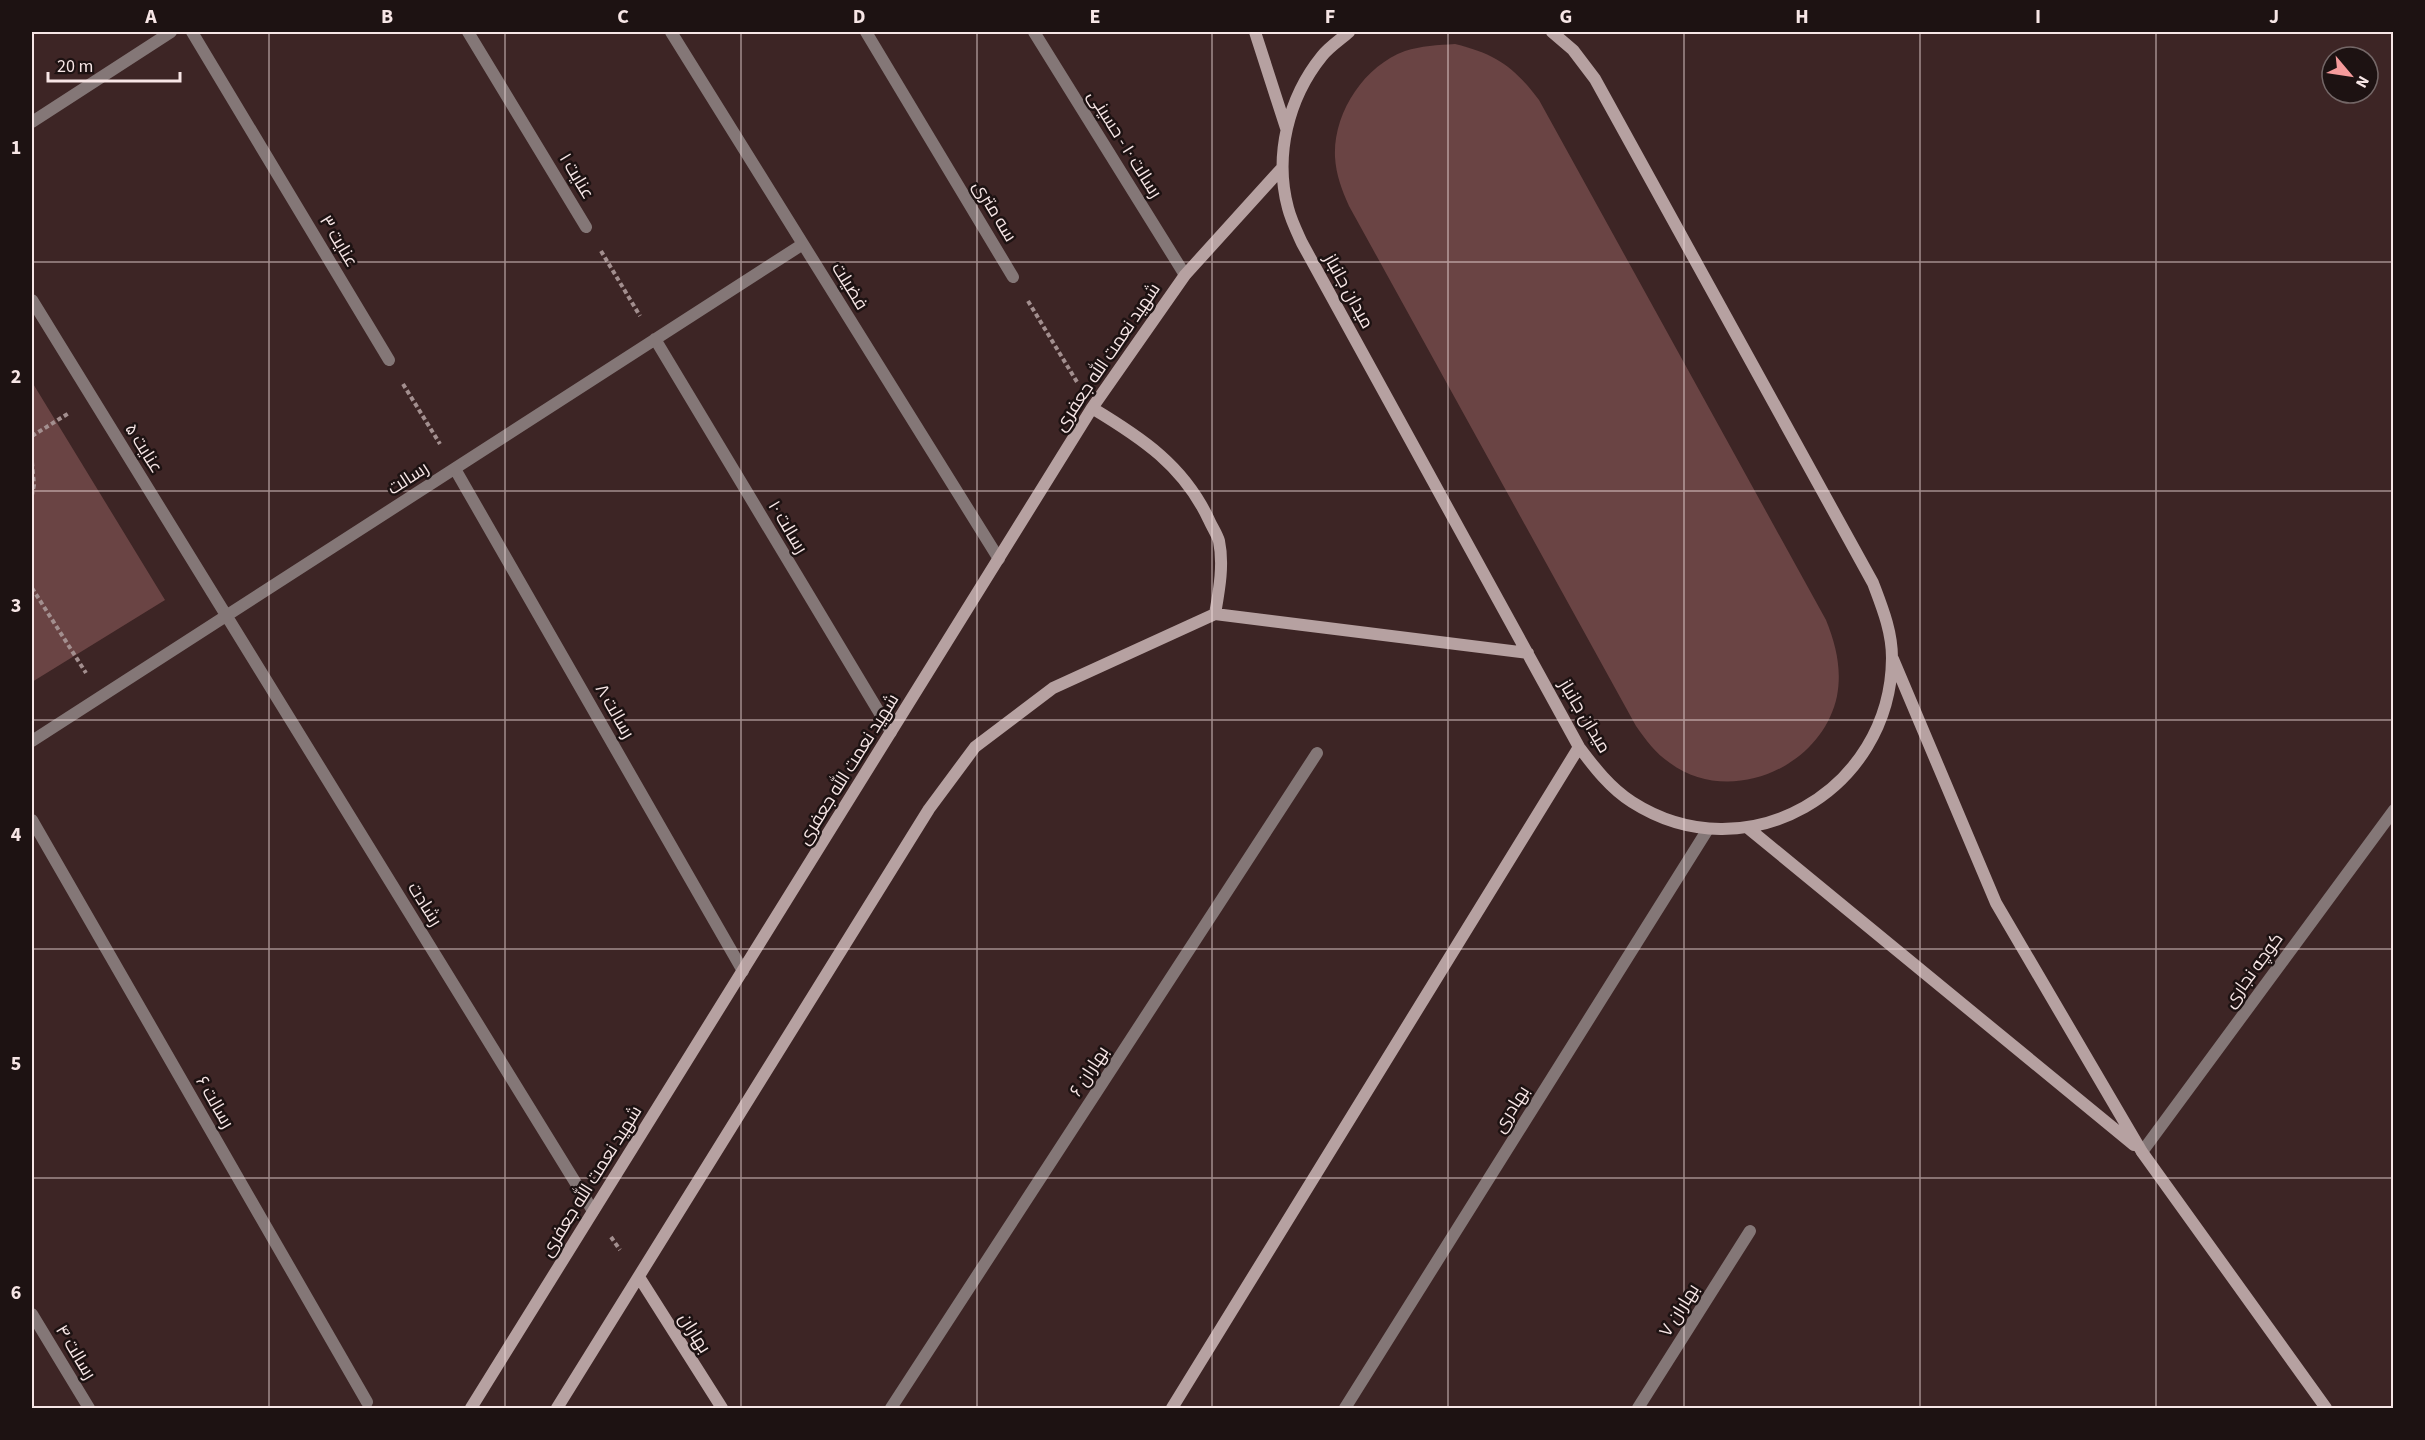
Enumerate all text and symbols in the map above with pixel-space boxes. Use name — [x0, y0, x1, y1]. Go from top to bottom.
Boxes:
text: A — [144, 3, 157, 31]
text: B — [381, 3, 393, 31]
text: C — [617, 3, 629, 31]
text: D — [853, 3, 865, 31]
text: E — [1090, 3, 1100, 31]
text: F — [1325, 3, 1335, 31]
text: G — [1560, 3, 1572, 31]
text: H — [1795, 3, 1809, 31]
text: I — [2035, 3, 2041, 31]
text: J — [2269, 3, 2279, 31]
scale bar — [48, 45, 180, 83]
north arrow — [2320, 45, 2380, 105]
text: 20 m — [57, 54, 93, 79]
text: N — [2350, 72, 2374, 92]
street label: رسالت ۱۰ - حسینی — [1081, 85, 1168, 203]
text: 1 — [11, 134, 21, 162]
street label: عنایت ۱ — [553, 148, 600, 204]
street label: سه متری — [967, 176, 1023, 247]
street label: عنایت ۳ — [313, 211, 364, 272]
street label: میدان جانباز — [1317, 248, 1379, 333]
street label: فضیلت — [825, 258, 874, 315]
street label: شهید نعمت الله جعفری — [1048, 278, 1166, 436]
text: 2 — [11, 363, 21, 391]
street label: عنایت ۵ — [119, 419, 169, 478]
street label: رسالت — [383, 456, 434, 501]
street label: رسالت ۱۰ — [762, 496, 813, 559]
text: 3 — [11, 592, 21, 620]
street label: میدان جانباز — [1552, 674, 1616, 758]
street label: رسالت ۸ — [589, 679, 640, 743]
street label: شهید نعمت الله جعفری — [792, 689, 905, 850]
text: 4 — [11, 821, 22, 849]
street label: رشادت — [401, 877, 448, 931]
street label: کوچه نجاری — [2218, 928, 2289, 1013]
street label: بهاران ۶ — [1064, 1041, 1115, 1101]
text: 5 — [11, 1050, 21, 1078]
street label: رسالت ۶ — [190, 1071, 240, 1133]
street label: بهادری — [1487, 1081, 1536, 1138]
street label: شهید نعمت الله جعفری — [535, 1101, 648, 1262]
text: 6 — [11, 1279, 21, 1307]
street label: بهاران ۷ — [1653, 1279, 1705, 1342]
street label: بهاران — [672, 1308, 717, 1358]
street label: رسالت ۴ — [49, 1320, 102, 1384]

